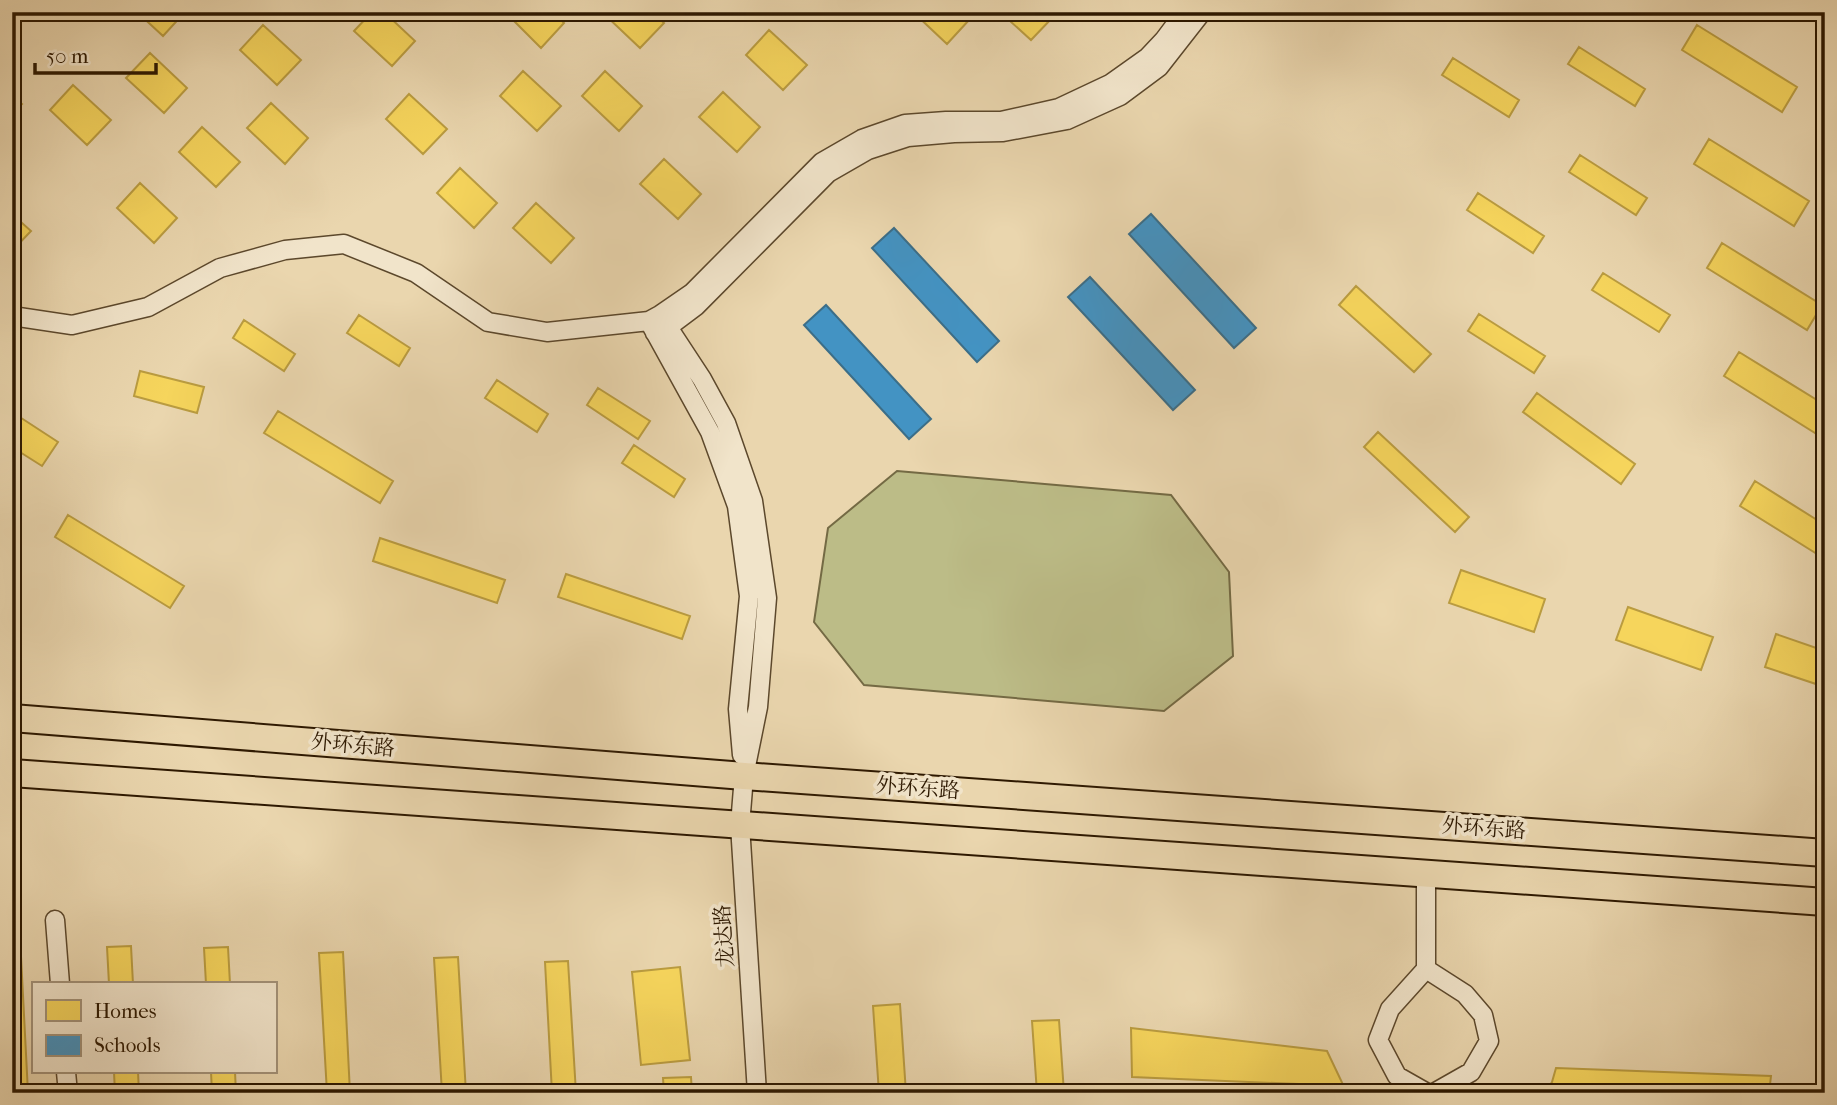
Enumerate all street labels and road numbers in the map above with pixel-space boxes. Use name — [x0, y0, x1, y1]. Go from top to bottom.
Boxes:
street label: 外环东路 — [310, 729, 396, 761]
street label: 外环东路 — [875, 773, 961, 803]
street label: 外环东路 — [1441, 813, 1527, 843]
street label: 龙达路 — [710, 904, 738, 968]

